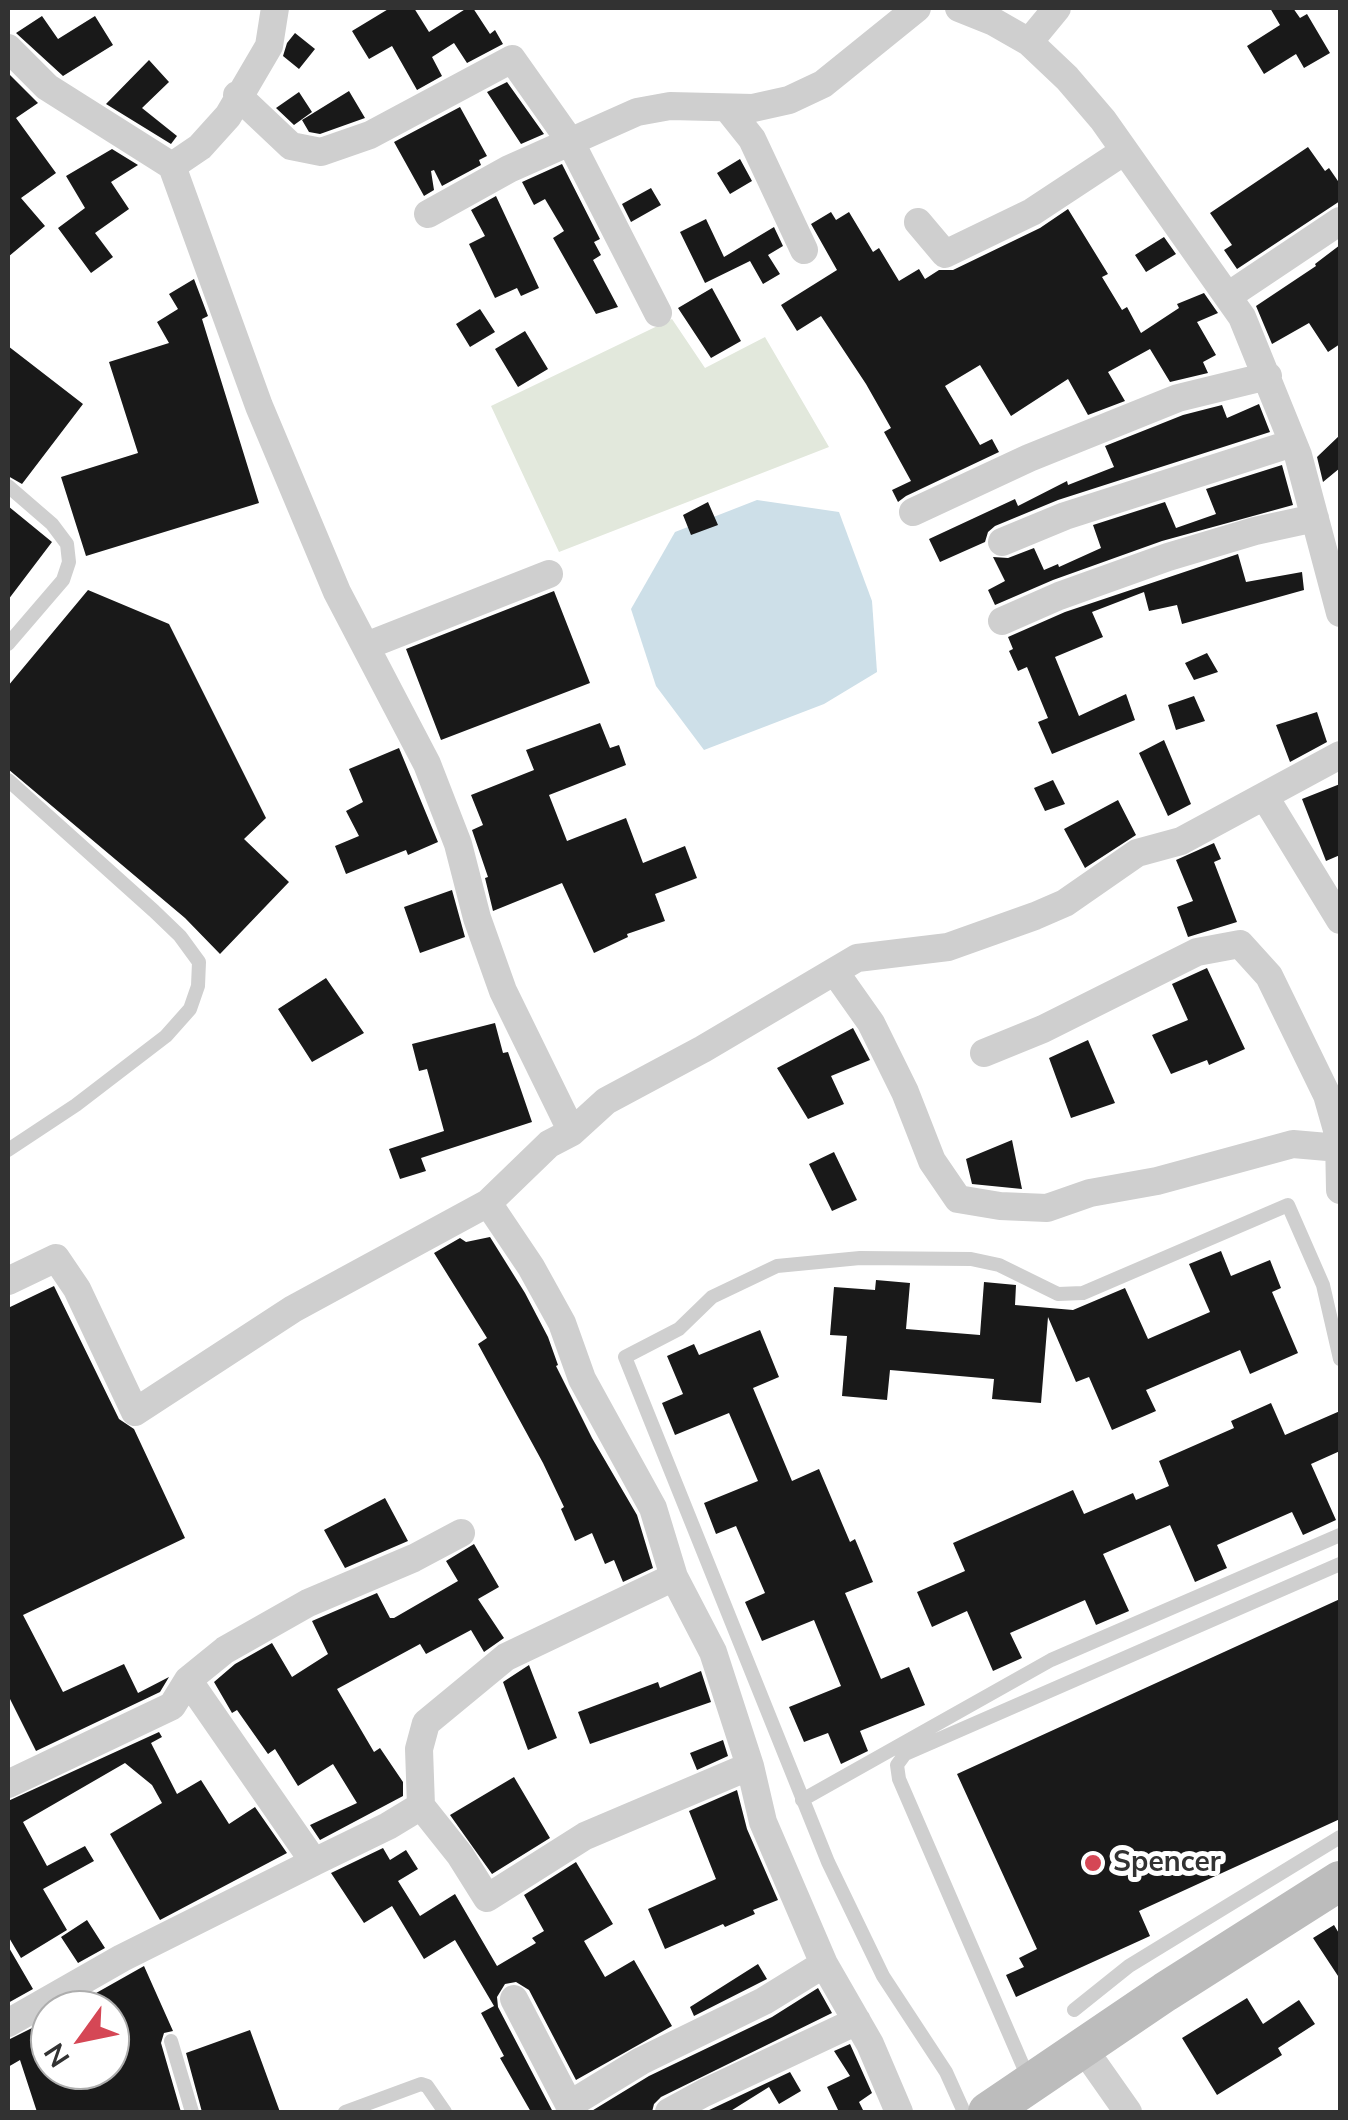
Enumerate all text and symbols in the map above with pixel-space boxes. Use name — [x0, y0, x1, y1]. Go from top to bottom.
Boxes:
place label: Spencer — [1113, 1846, 1221, 1880]
marker: Spencer — [1082, 1852, 1104, 1874]
north arrow — [30, 1990, 130, 2090]
text: N — [36, 2037, 77, 2074]

